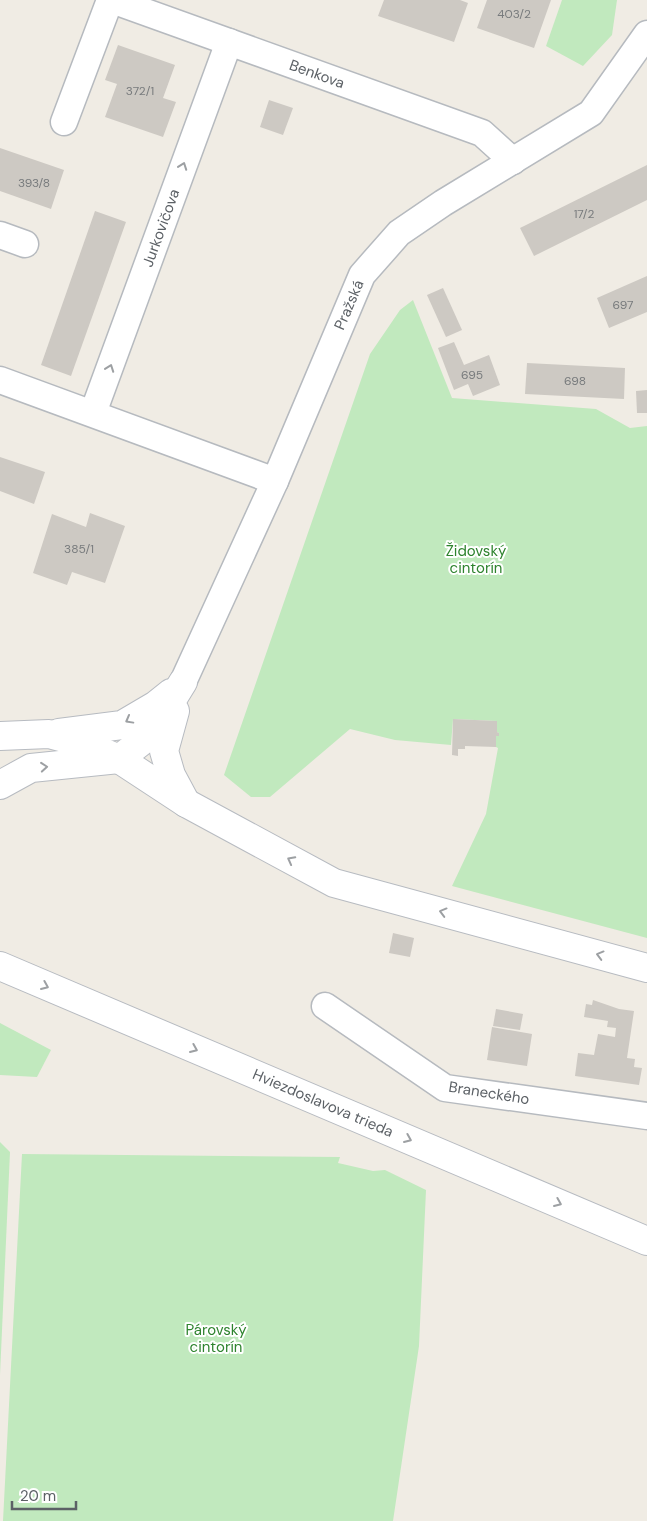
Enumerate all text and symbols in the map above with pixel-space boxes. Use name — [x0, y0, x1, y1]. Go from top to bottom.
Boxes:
house number: 403/2 — [497, 6, 531, 22]
street label: Benkova — [287, 55, 347, 93]
house number: 372/1 — [126, 83, 154, 99]
one-way arrow — [177, 162, 187, 171]
house number: 393/8 — [18, 175, 50, 191]
street label: Jurkovičova — [138, 186, 184, 270]
house number: 17/2 — [574, 206, 594, 222]
street label: Pražská — [330, 277, 368, 333]
house number: 697 — [613, 297, 633, 313]
one-way arrow — [104, 364, 114, 372]
house number: 695 — [461, 367, 483, 383]
house number: 698 — [564, 373, 586, 389]
house number: 385/1 — [64, 541, 94, 557]
park label: Židovský cintorín — [446, 541, 507, 578]
one-way arrow — [126, 714, 135, 724]
one-way arrow — [41, 761, 49, 772]
one-way arrow — [287, 856, 296, 866]
one-way arrow — [439, 907, 448, 918]
one-way arrow — [596, 950, 604, 961]
one-way arrow — [40, 979, 49, 990]
one-way arrow — [189, 1042, 198, 1053]
street label: Hviezdoslavova trieda — [250, 1064, 396, 1142]
street label: Braneckého — [447, 1077, 531, 1109]
one-way arrow — [404, 1134, 412, 1144]
one-way arrow — [553, 1196, 562, 1207]
park label: Párovský cintorín — [185, 1320, 247, 1357]
scale bar — [12, 1478, 76, 1510]
text: 20 m — [20, 1486, 56, 1506]

